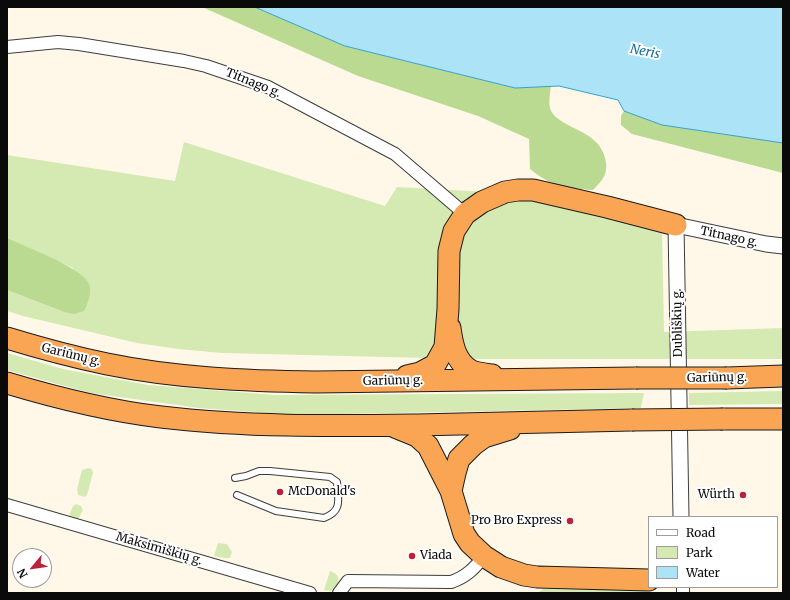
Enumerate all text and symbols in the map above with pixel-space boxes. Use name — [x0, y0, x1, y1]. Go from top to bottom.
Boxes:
water label: Neris — [629, 41, 661, 63]
street label: Titnago g. — [223, 65, 283, 101]
street label: Titnago g. — [699, 224, 759, 250]
street label: Dubliškių g. — [670, 288, 686, 358]
street label: Gariūnų g. — [40, 341, 102, 369]
street label: Gariūnų g. — [687, 370, 747, 386]
street label: Gariūnų g. — [363, 373, 423, 389]
place label: McDonald's — [288, 485, 356, 499]
marker: McDonald's — [275, 487, 285, 497]
place label: Würth — [698, 488, 735, 502]
marker: Würth — [738, 490, 748, 500]
place label: Pro Bro Express — [471, 514, 562, 528]
marker: Pro Bro Express — [565, 516, 575, 526]
legend — [648, 516, 778, 588]
text: Road — [686, 525, 715, 540]
street label: Maksimiškių g. — [114, 530, 204, 568]
text: Park — [686, 545, 713, 560]
north arrow — [12, 548, 52, 588]
place label: Viada — [420, 549, 452, 563]
marker: Viada — [407, 551, 417, 561]
text: Water — [686, 565, 720, 580]
text: N — [14, 566, 31, 581]

